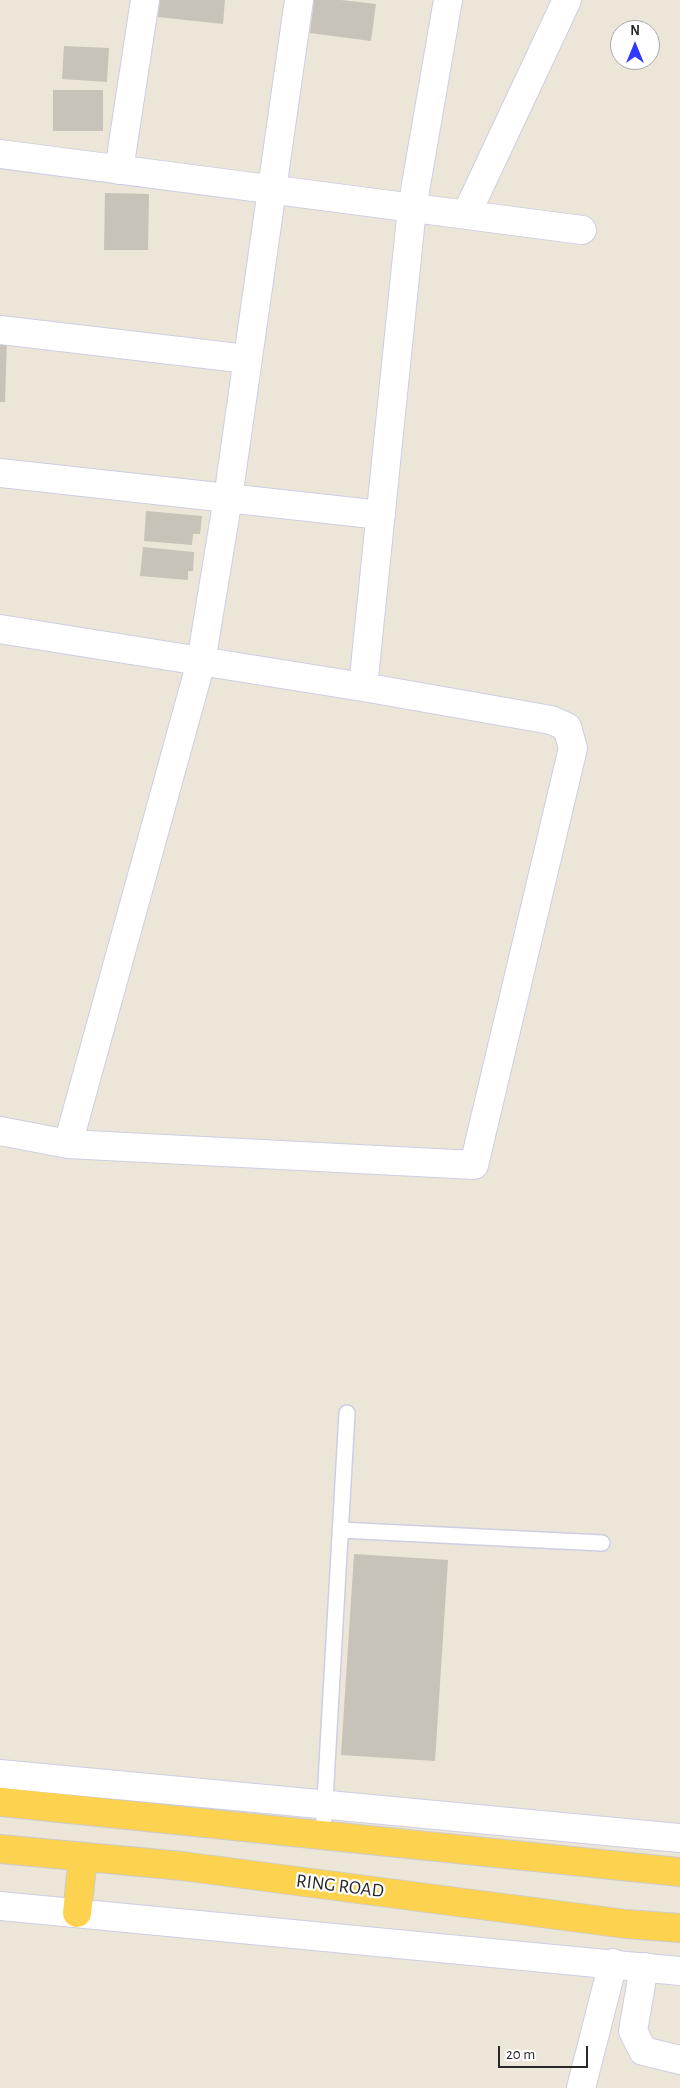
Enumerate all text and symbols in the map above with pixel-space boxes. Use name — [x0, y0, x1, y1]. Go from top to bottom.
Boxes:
north arrow — [610, 20, 660, 70]
text: N — [630, 24, 640, 38]
street label: RING ROAD — [295, 1869, 385, 1903]
scale bar — [500, 2036, 590, 2068]
text: 20 m — [506, 2047, 535, 2062]

